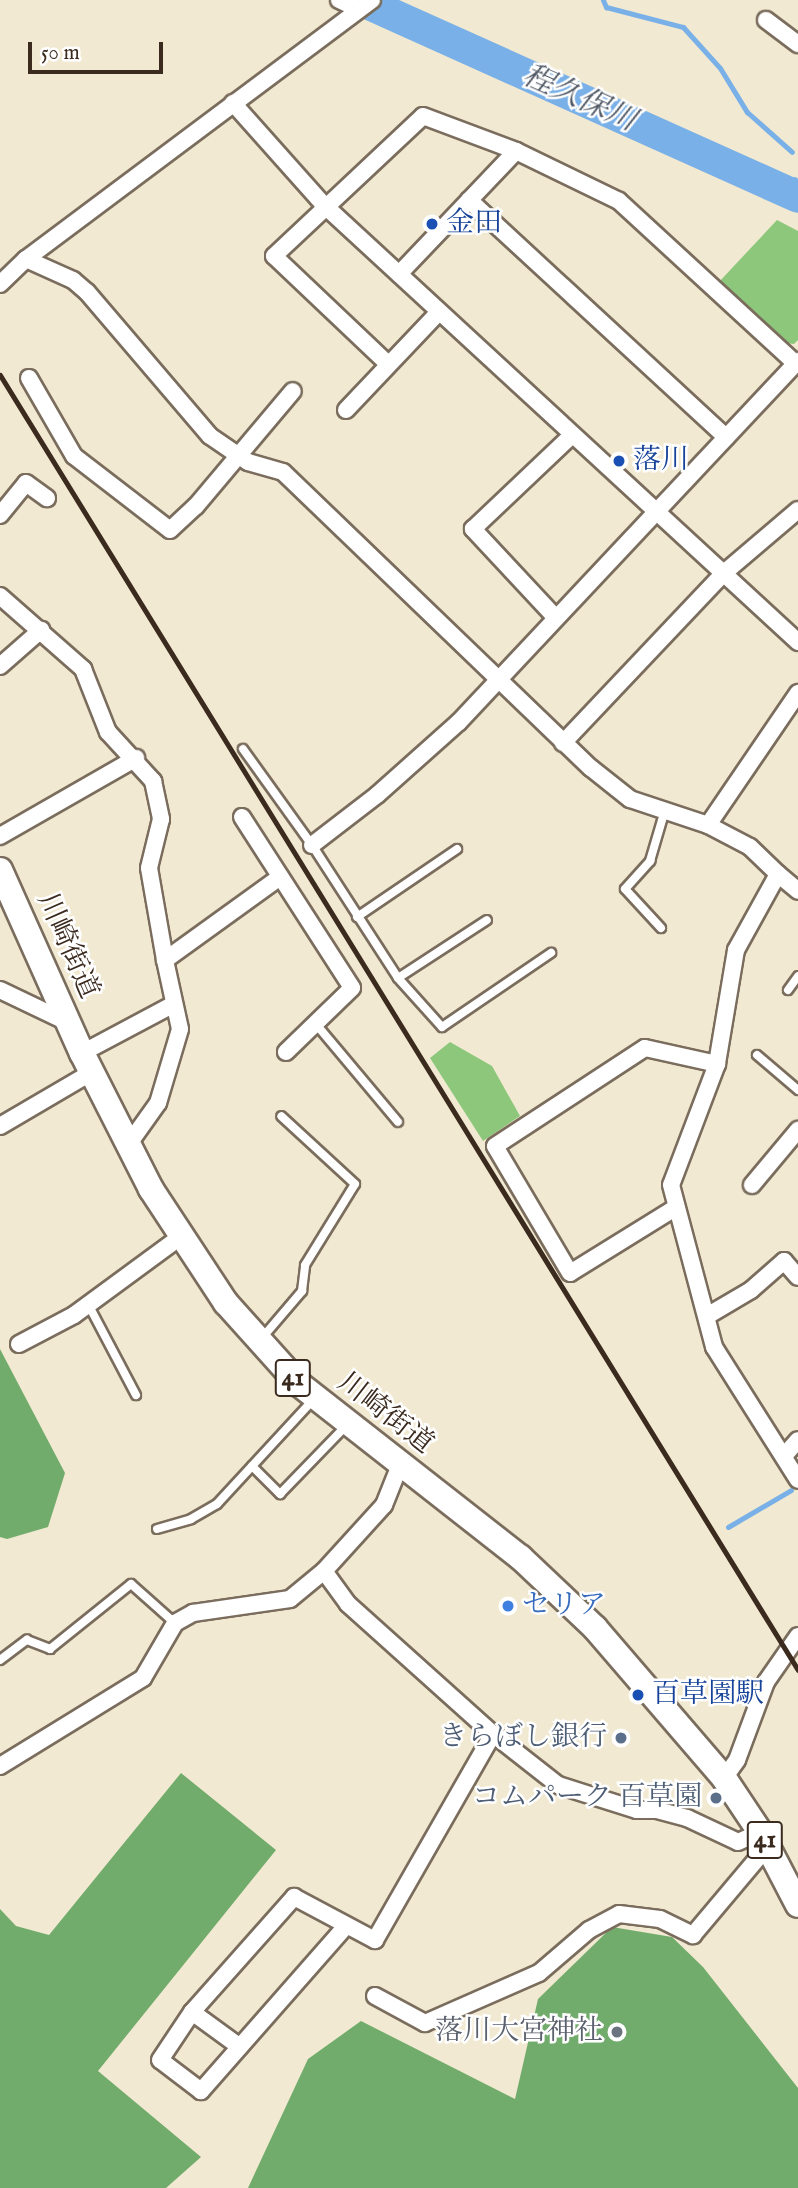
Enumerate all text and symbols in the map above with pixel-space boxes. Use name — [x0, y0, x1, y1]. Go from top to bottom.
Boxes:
scale bar — [32, 28, 166, 72]
text: 50 m — [41, 40, 80, 67]
water label: 程久保川 — [517, 58, 641, 140]
place label: 金田 — [446, 207, 502, 241]
marker: 金田 — [424, 216, 440, 232]
place label: 落川 — [633, 444, 689, 478]
marker: 落川 — [611, 453, 627, 469]
street label: 川崎街道 — [29, 888, 105, 1004]
road number: 41 — [274, 1356, 312, 1400]
street label: 川崎街道 — [331, 1366, 439, 1462]
place label: セリア — [522, 1589, 606, 1623]
marker: セリア — [500, 1598, 516, 1614]
place label: 百草園駅 — [652, 1678, 764, 1712]
marker: 百草園駅 — [630, 1687, 646, 1703]
place label: きらぼし銀行 — [439, 1721, 607, 1755]
marker: きらぼし銀行 — [613, 1730, 629, 1746]
place label: コムパーク 百草園 — [472, 1781, 702, 1815]
marker: コムパーク 百草園 — [708, 1790, 724, 1806]
road number: 41 — [746, 1817, 784, 1862]
place label: 落川大宮神社 — [435, 2015, 603, 2049]
marker: 落川大宮神社 — [609, 2024, 625, 2040]

